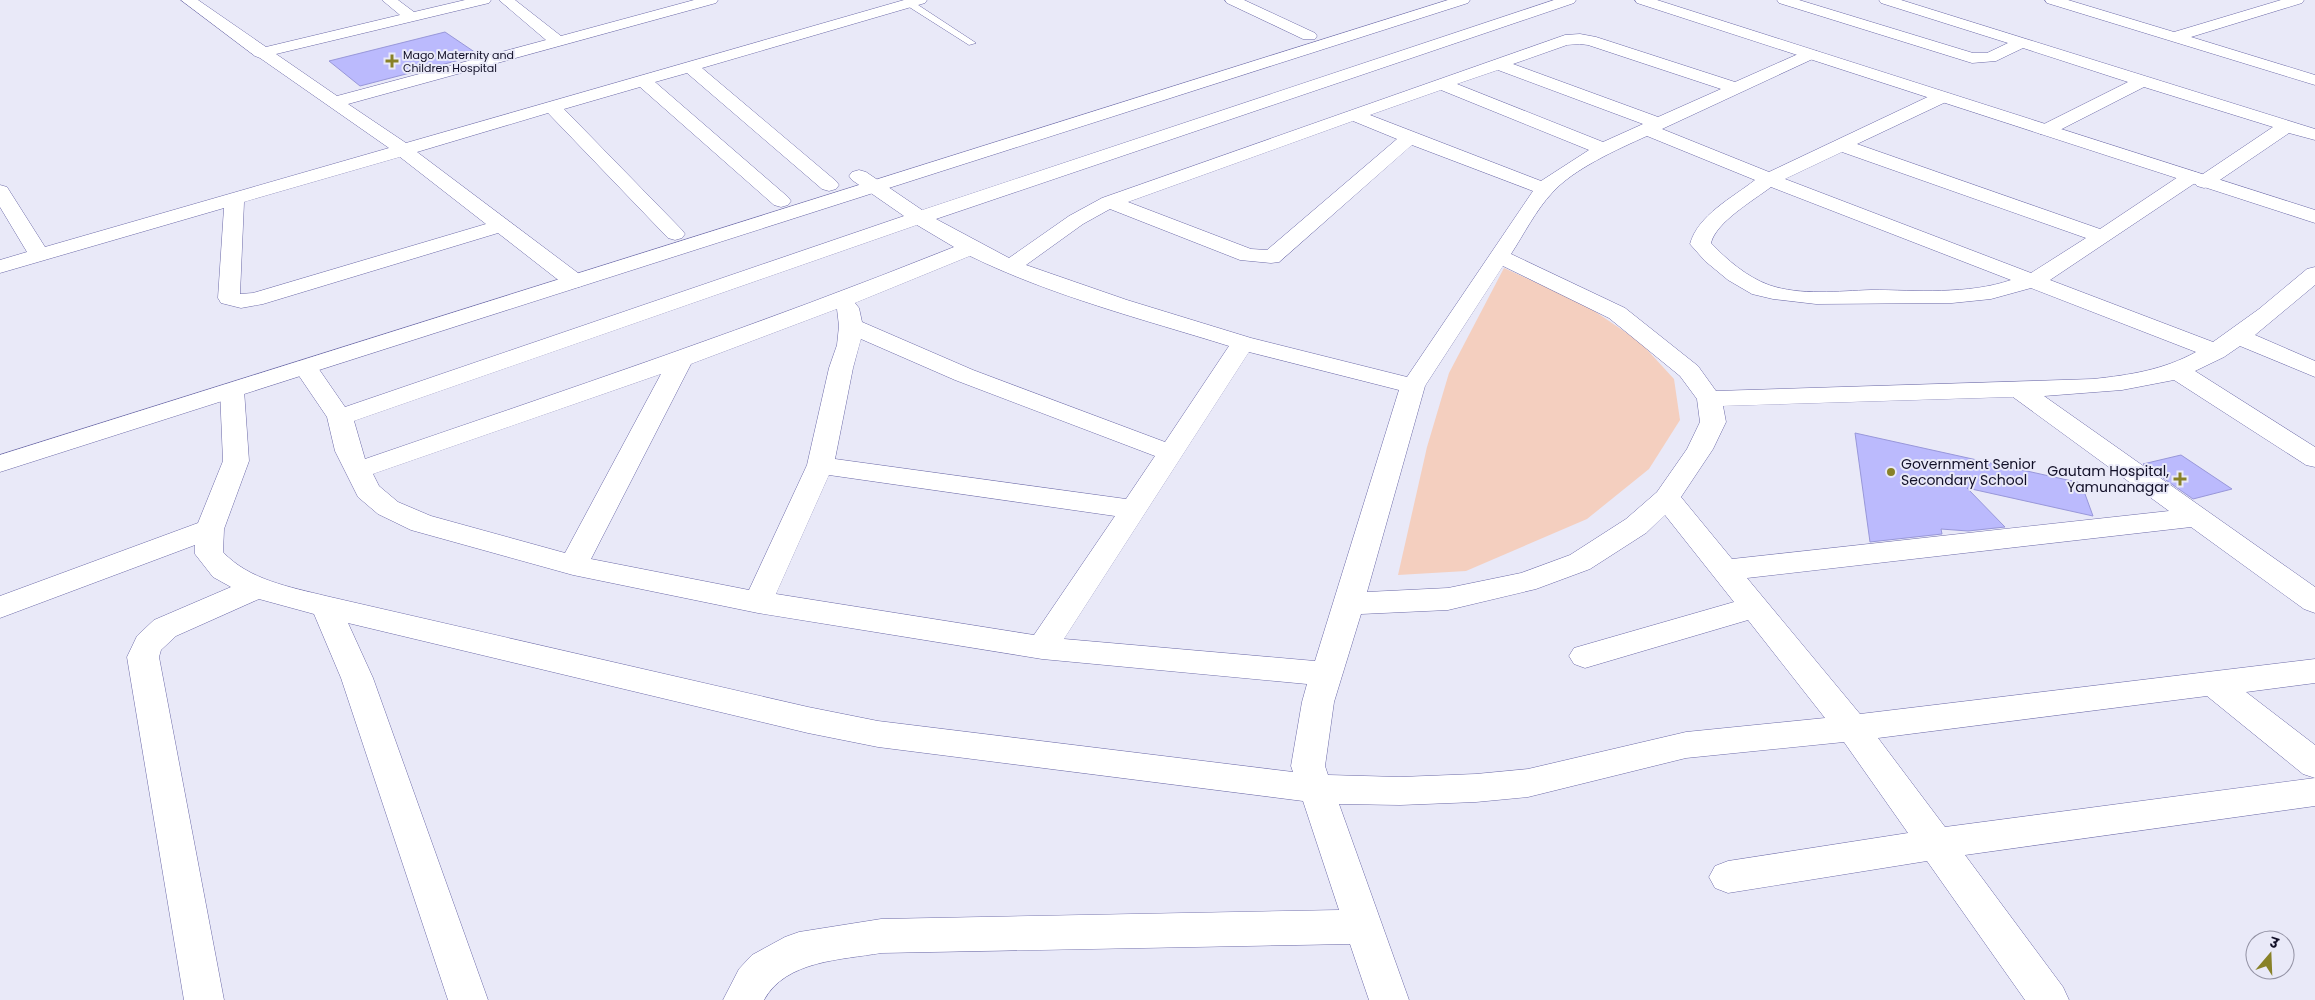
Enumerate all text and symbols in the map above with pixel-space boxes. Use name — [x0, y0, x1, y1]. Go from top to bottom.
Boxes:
place label: Mago Maternity and Children Hospital — [403, 47, 514, 76]
marker: Mago Maternity and Children Hospital — [385, 54, 399, 68]
place label: Government Senior Secondary School — [1901, 454, 2036, 490]
place label: Gautam Hospital, Yamunanagar — [2047, 461, 2169, 497]
marker: Government Senior Secondary School — [1885, 466, 1897, 478]
marker: Gautam Hospital, Yamunanagar — [2173, 472, 2187, 486]
north arrow — [2245, 930, 2295, 980]
text: उ — [2266, 932, 2282, 954]

